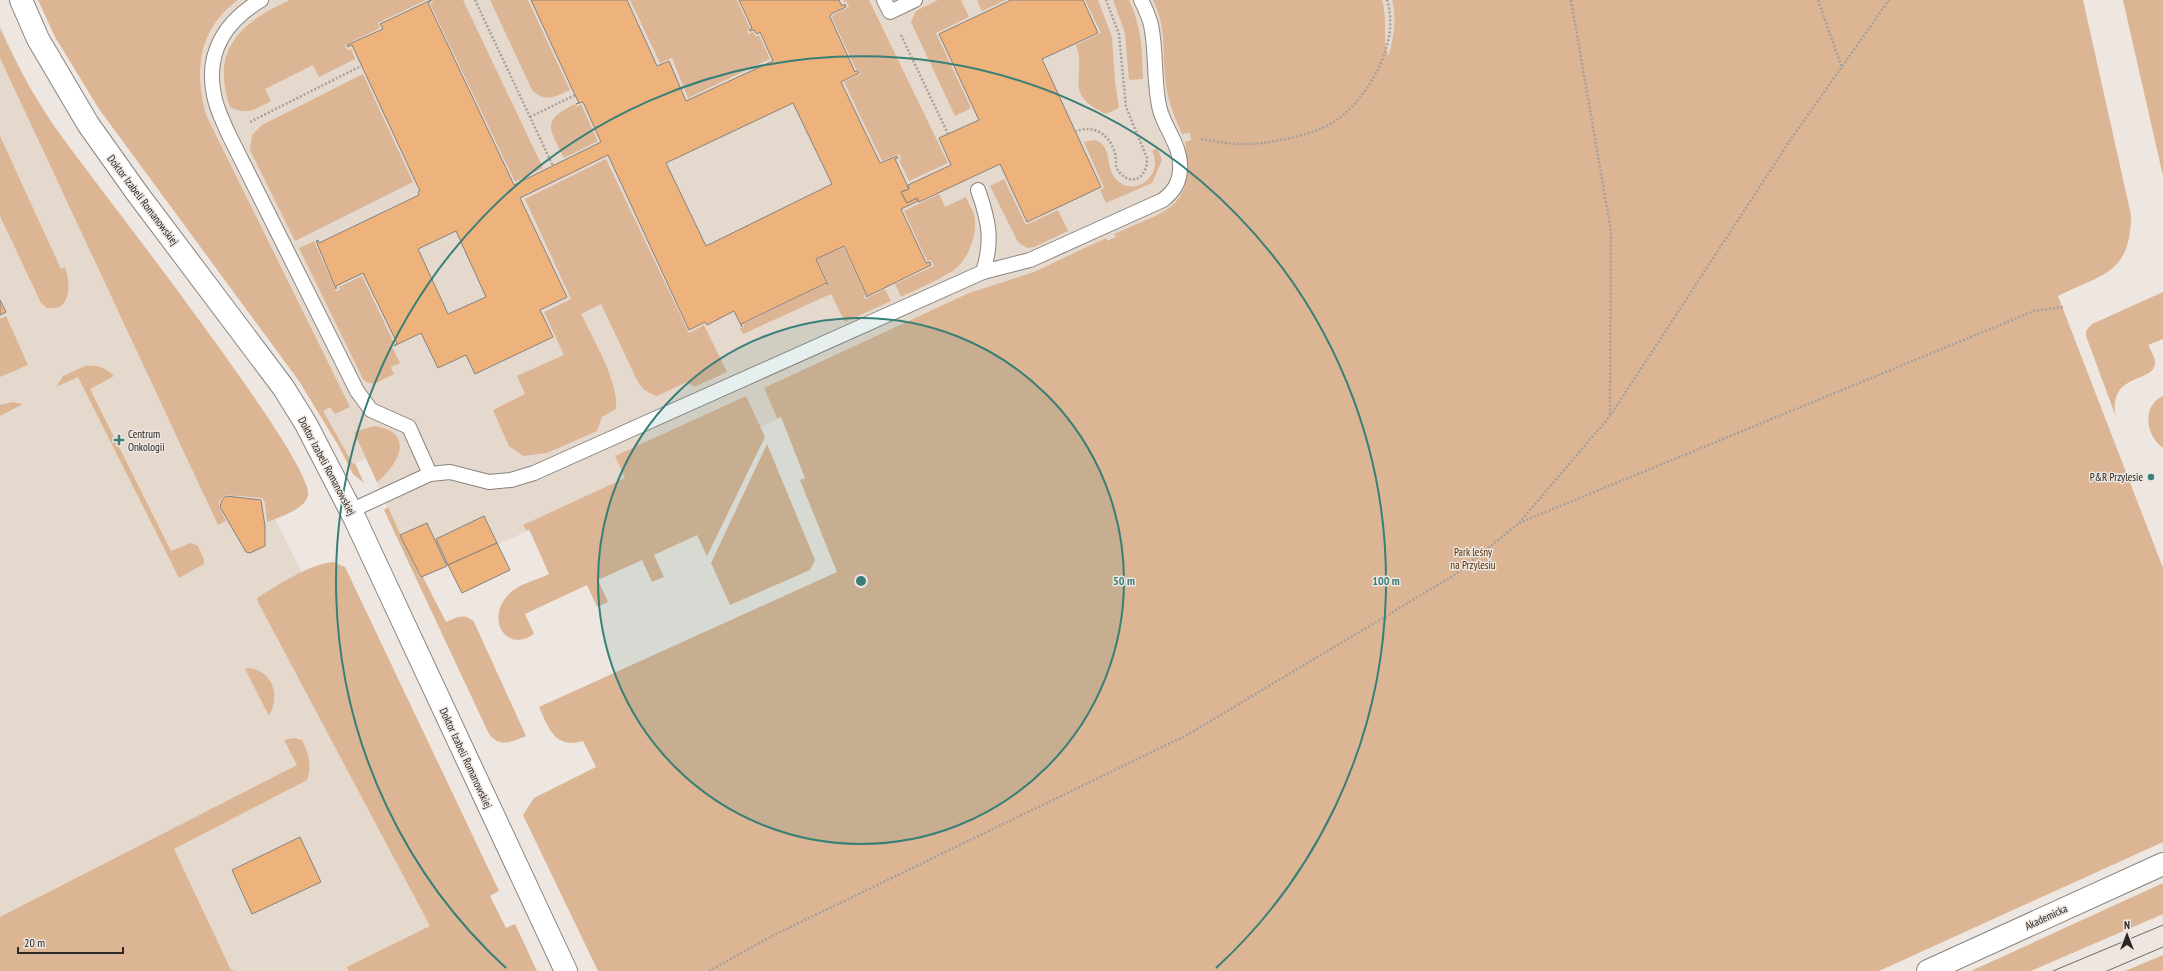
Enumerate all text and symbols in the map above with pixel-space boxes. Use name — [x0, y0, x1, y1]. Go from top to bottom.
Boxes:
street label: Doktor Izabeli Romanowskiej — [104, 152, 182, 248]
street label: Doktor Izabeli Romanowskiej — [295, 414, 359, 518]
place label: Centrum Onkologii — [128, 427, 165, 454]
marker: Centrum Onkologii — [113, 434, 125, 446]
place label: P&R Przylesie — [2090, 470, 2143, 484]
marker: P&R Przylesie — [2146, 472, 2156, 482]
park label: Park leśny na Przylesiu — [1450, 545, 1496, 572]
text: 50 m — [1113, 573, 1135, 588]
text: 100 m — [1372, 573, 1400, 588]
centre of rings — [854, 574, 868, 588]
street label: Doktor Izabeli Romanowskiej — [436, 705, 496, 811]
street label: Akademicka — [2023, 901, 2069, 933]
north arrow — [2107, 915, 2147, 955]
text: N — [2124, 918, 2130, 932]
scale bar — [18, 929, 123, 955]
text: 20 m — [24, 935, 45, 950]

